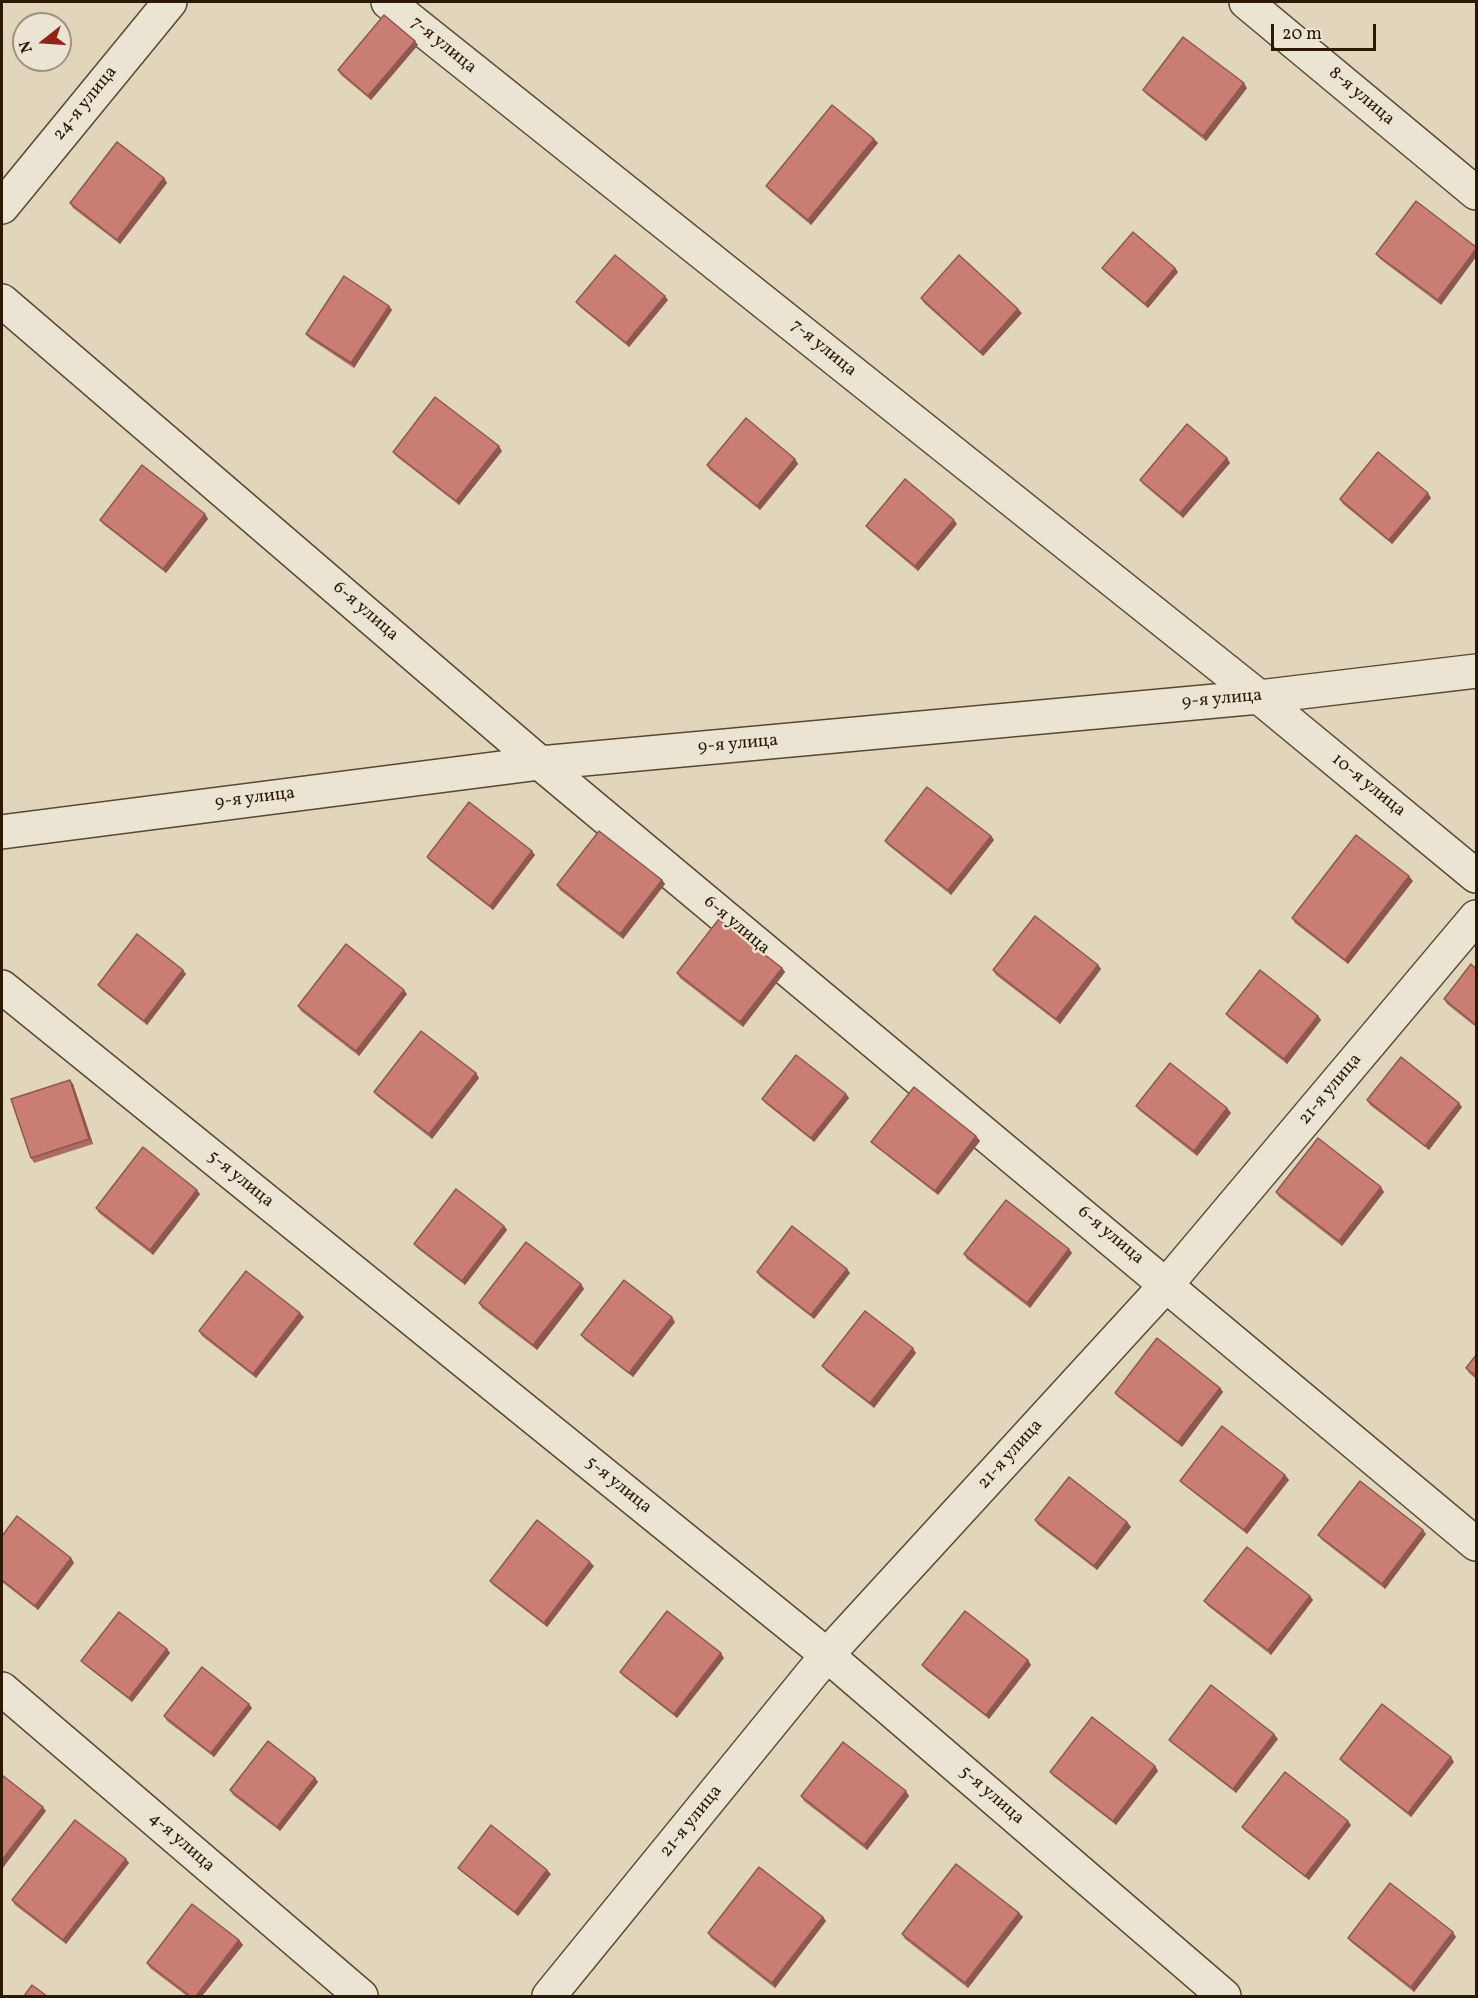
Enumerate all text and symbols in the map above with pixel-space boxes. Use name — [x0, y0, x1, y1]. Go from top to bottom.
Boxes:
north arrow — [12, 12, 72, 72]
scale bar — [1274, 12, 1379, 50]
street label: 7-я улица — [406, 13, 480, 79]
text: 20 m — [1282, 22, 1322, 47]
text: N — [14, 38, 39, 55]
street label: 24-я улица — [49, 62, 123, 146]
street label: 8-я улица — [1324, 63, 1398, 131]
street label: 7-я улица — [786, 316, 860, 382]
street label: 6-я улица — [328, 578, 402, 646]
street label: 9-я улица — [1181, 686, 1263, 714]
street label: 9-я улица — [697, 731, 779, 759]
street label: 10-я улица — [1327, 750, 1409, 822]
street label: 9-я улица — [214, 783, 296, 815]
street label: 6-я улица — [698, 892, 774, 960]
street label: 21-я улица — [1295, 1050, 1367, 1130]
street label: 5-я улица — [202, 1147, 278, 1213]
street label: 6-я улица — [1072, 1202, 1148, 1270]
street label: 21-я улица — [974, 1416, 1048, 1494]
street label: 5-я улица — [580, 1453, 656, 1519]
street label: 5-я улица — [954, 1762, 1028, 1830]
street label: 21-я улица — [656, 1781, 728, 1863]
street label: 4-я улица — [143, 1808, 219, 1878]

